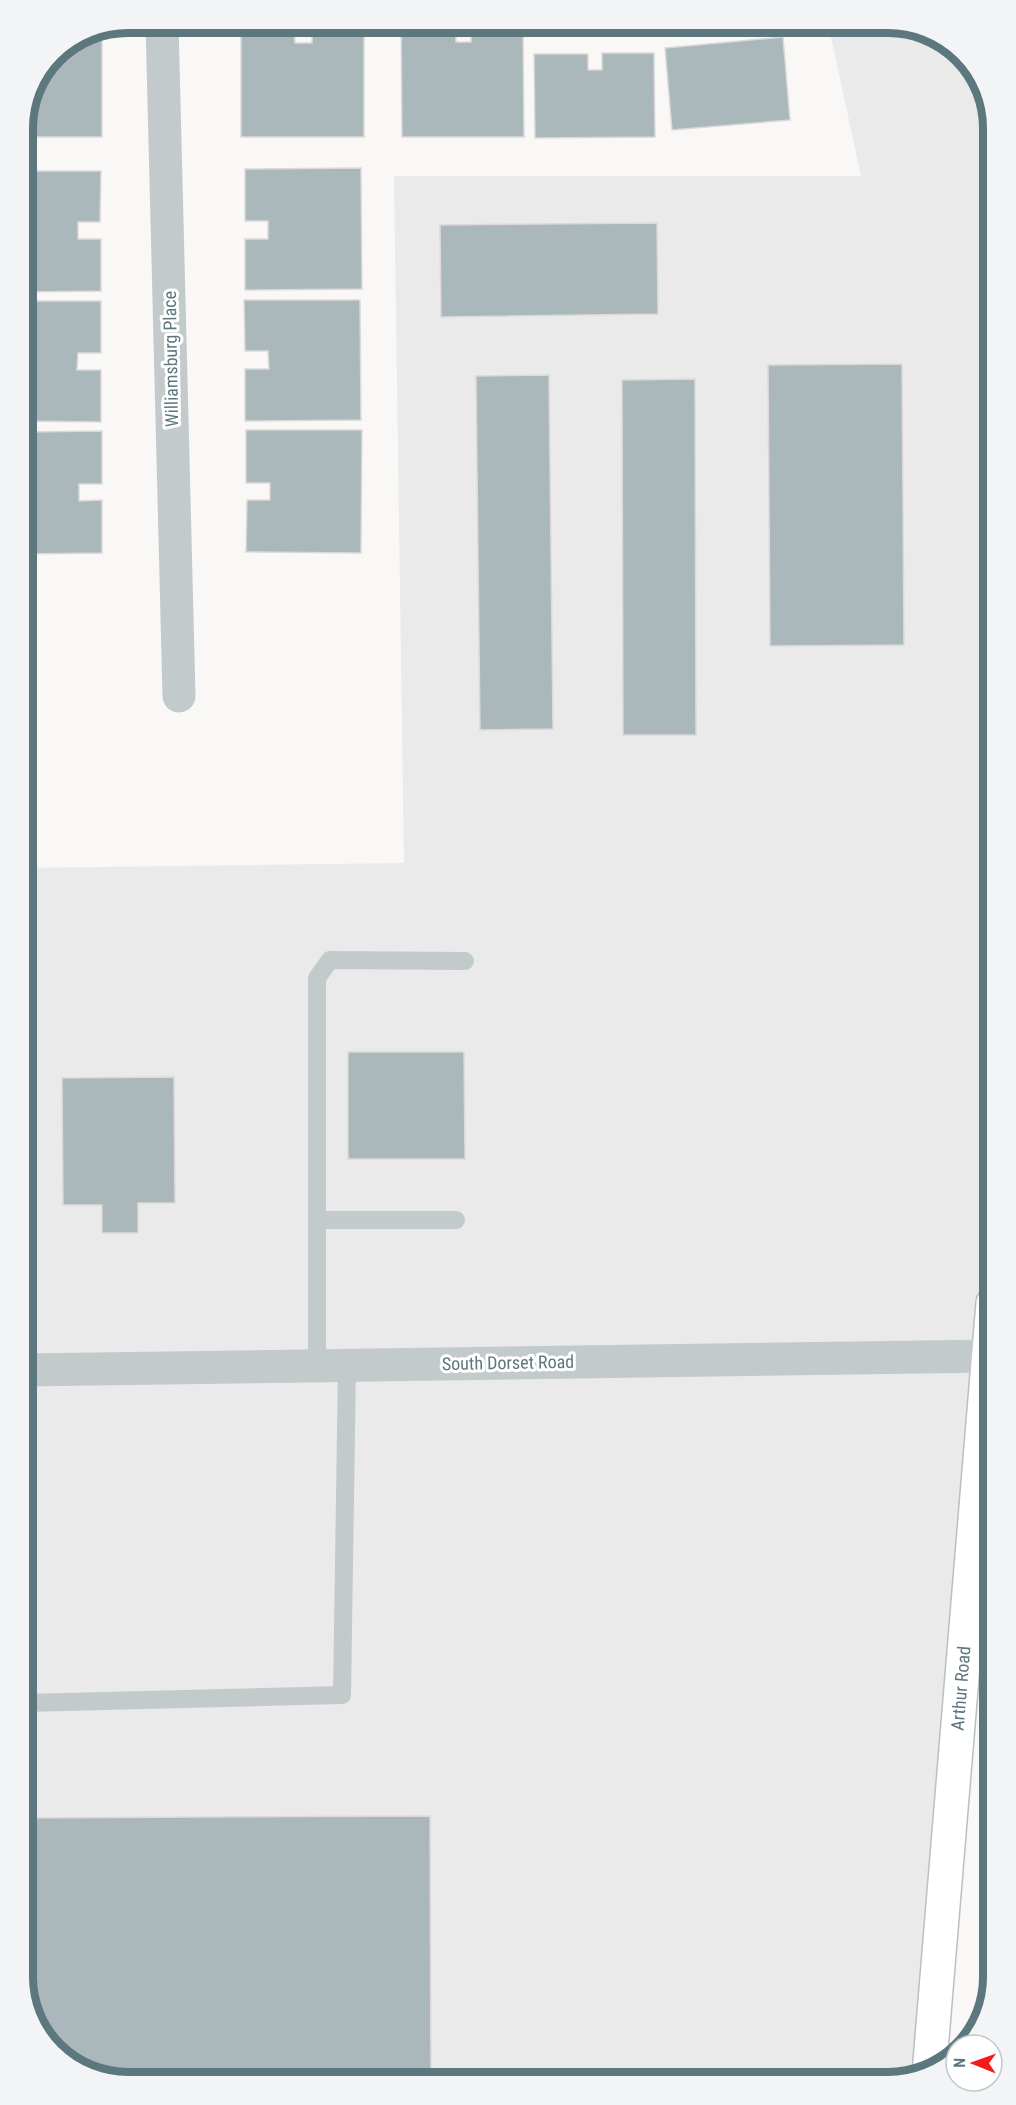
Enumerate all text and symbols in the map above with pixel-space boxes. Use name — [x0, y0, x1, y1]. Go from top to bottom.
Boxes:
street label: Williamsburg Place — [159, 291, 182, 427]
street label: South Dorset Road — [442, 1351, 574, 1374]
street label: Arthur Road — [947, 1645, 974, 1731]
north arrow — [944, 2033, 1004, 2093]
text: N — [950, 2058, 969, 2068]

